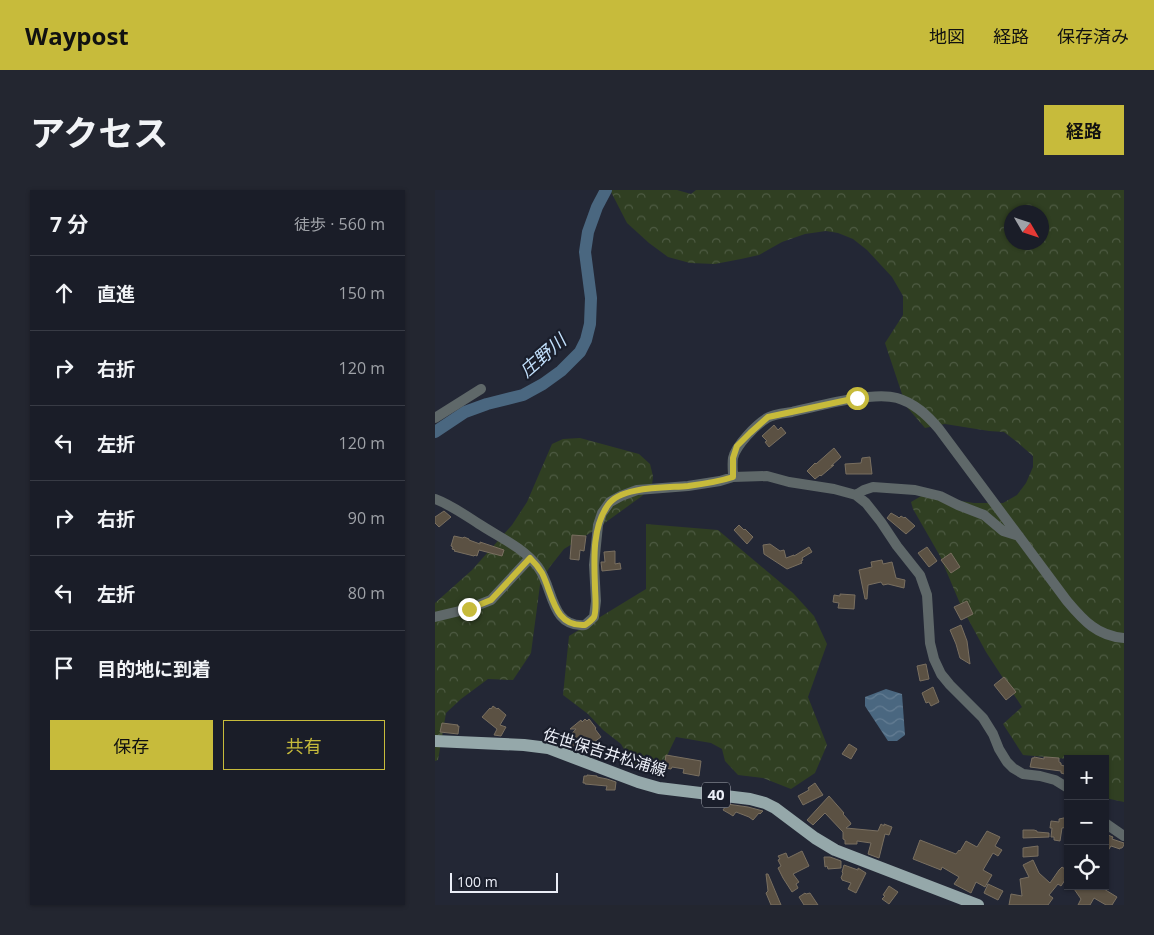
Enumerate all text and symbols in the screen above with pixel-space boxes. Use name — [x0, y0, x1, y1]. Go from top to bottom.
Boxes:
text: Waypost — [25, 19, 129, 52]
text: 地図 — [929, 24, 965, 48]
text: 経路 — [993, 24, 1029, 48]
text: 保存済み — [1057, 24, 1129, 48]
button: 経路 — [1044, 105, 1124, 155]
text: アクセス — [30, 109, 168, 156]
north arrow — [1004, 205, 1049, 250]
text: 7 分 — [50, 210, 88, 238]
text: 徒歩 · 560 m — [294, 213, 385, 235]
icon: ahead — [50, 279, 78, 307]
text: 直進 — [97, 281, 135, 307]
text: 150 m — [339, 282, 385, 304]
water label: 庄野川 — [514, 327, 572, 382]
icon: right — [50, 354, 78, 382]
text: 右折 — [97, 356, 135, 382]
text: 120 m — [339, 357, 385, 379]
route start — [846, 387, 869, 410]
icon: left — [50, 429, 78, 457]
text: 左折 — [97, 431, 135, 457]
text: 120 m — [339, 432, 385, 454]
icon: right — [50, 504, 78, 532]
text: 右折 — [97, 506, 135, 532]
text: 90 m — [348, 507, 385, 529]
icon: left — [50, 579, 78, 607]
text: 左折 — [97, 581, 135, 607]
text: 80 m — [348, 582, 385, 604]
route end — [458, 598, 481, 621]
icon: arrive — [50, 654, 78, 682]
text: 目的地に到着 — [97, 656, 211, 682]
button: 保存 — [50, 720, 213, 770]
button: 共有 — [223, 720, 385, 770]
street label: 佐世保吉井松浦線 — [541, 723, 669, 781]
map controls — [1064, 755, 1109, 890]
button: + — [1064, 755, 1109, 800]
road number: 40 — [702, 782, 730, 808]
button: − — [1064, 800, 1109, 845]
button: locate — [1064, 845, 1109, 890]
scale bar — [450, 870, 557, 893]
text: 100 m — [457, 872, 498, 891]

